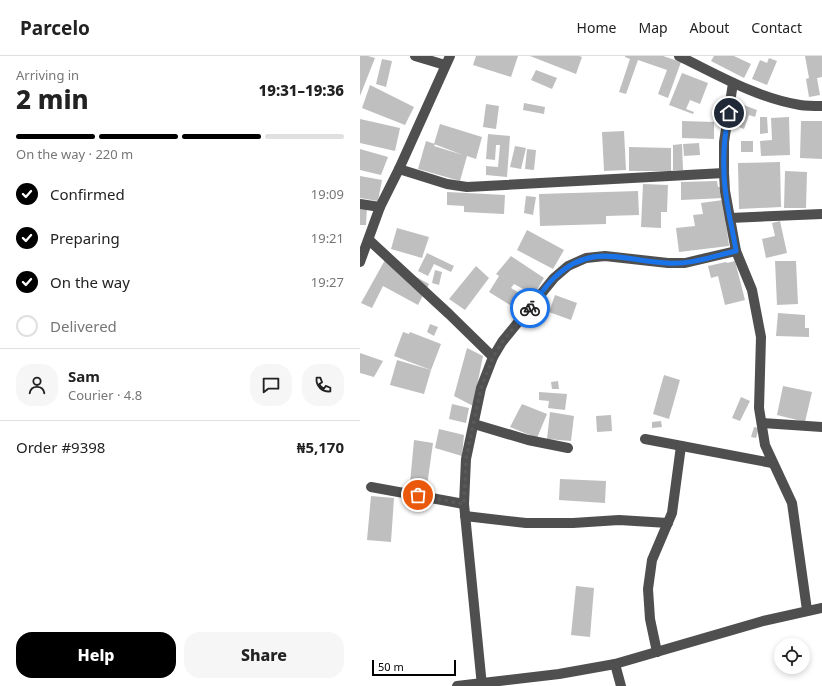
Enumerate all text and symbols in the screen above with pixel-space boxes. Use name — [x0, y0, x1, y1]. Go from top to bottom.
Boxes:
text: Parcelo — [20, 15, 90, 41]
text: Home — [577, 18, 616, 37]
text: Map — [638, 18, 668, 37]
text: About — [690, 18, 729, 37]
text: Contact — [751, 18, 802, 37]
text: Arriving in — [16, 66, 79, 84]
text: 19:31–19:36 — [259, 80, 344, 100]
text: 2 min — [16, 81, 89, 117]
pin — [712, 96, 746, 130]
icon: home — [718, 102, 740, 124]
text: On the way · 220 m — [16, 145, 133, 163]
icon: check — [16, 183, 38, 205]
text: Confirmed — [50, 184, 125, 204]
text: 19:09 — [311, 185, 344, 203]
icon: check — [16, 227, 38, 249]
text: Preparing — [50, 228, 120, 248]
text: 19:21 — [311, 229, 344, 247]
icon: check — [16, 271, 38, 293]
text: On the way — [50, 272, 130, 292]
text: 19:27 — [311, 273, 344, 291]
courier — [510, 288, 550, 328]
icon: bike — [519, 297, 541, 319]
text: Delivered — [50, 316, 117, 336]
button: person — [16, 364, 58, 406]
button: chat — [250, 364, 292, 406]
button: phone — [302, 364, 344, 406]
text: Sam — [68, 366, 100, 386]
text: Courier · 4.8 — [68, 386, 142, 404]
text: Order #9398 — [16, 437, 105, 457]
text: ₦5,170 — [297, 437, 344, 457]
pin — [401, 478, 435, 512]
icon: bag — [407, 484, 429, 506]
button: Help — [16, 632, 176, 678]
button: Share — [184, 632, 344, 678]
map controls — [774, 638, 810, 674]
button: locate — [774, 638, 810, 674]
scale bar — [372, 658, 456, 677]
text: 50 m — [378, 659, 404, 674]

